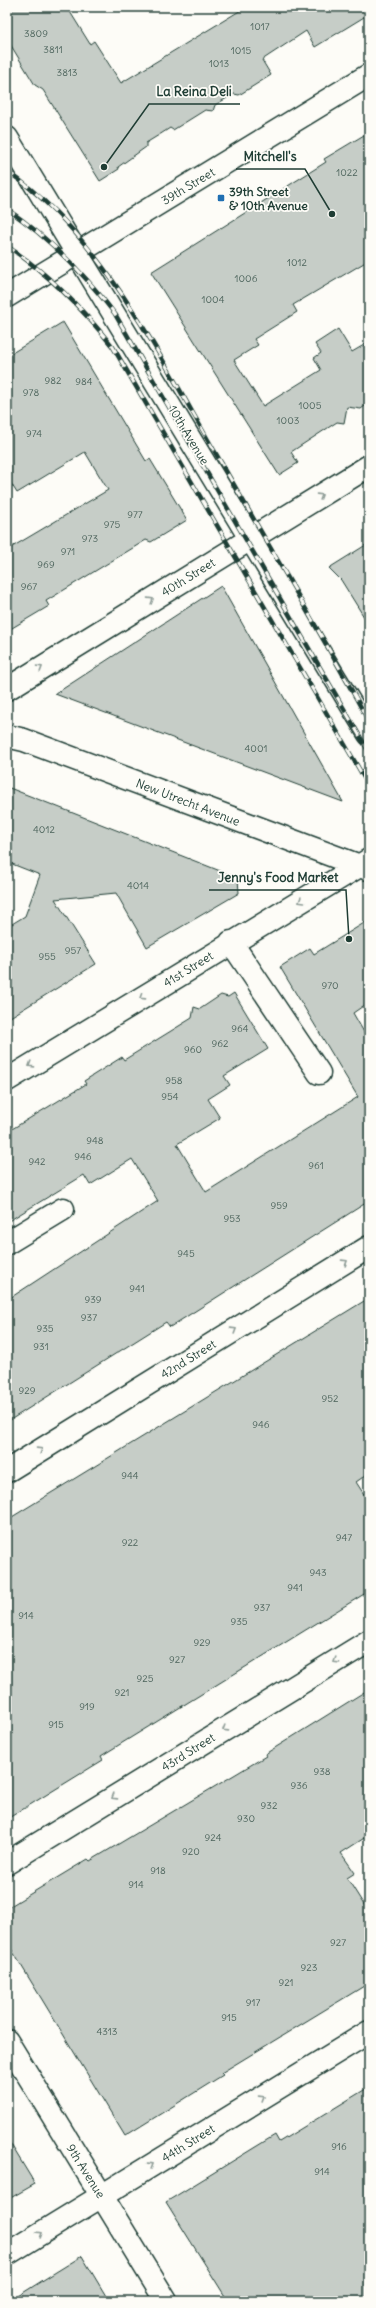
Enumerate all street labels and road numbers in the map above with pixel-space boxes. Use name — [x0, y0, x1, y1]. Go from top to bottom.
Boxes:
street label: 39th Street — [159, 164, 217, 208]
street label: 10th Avenue — [165, 403, 213, 467]
street label: 40th Street — [158, 555, 218, 599]
street label: New Utrecht Avenue — [134, 775, 242, 829]
street label: 41st Street — [160, 948, 216, 990]
street label: 42nd Street — [158, 1336, 218, 1382]
street label: 43rd Street — [158, 1730, 218, 1774]
street label: 44th Street — [159, 2121, 217, 2165]
street label: 9th Avenue — [63, 2141, 109, 2201]

